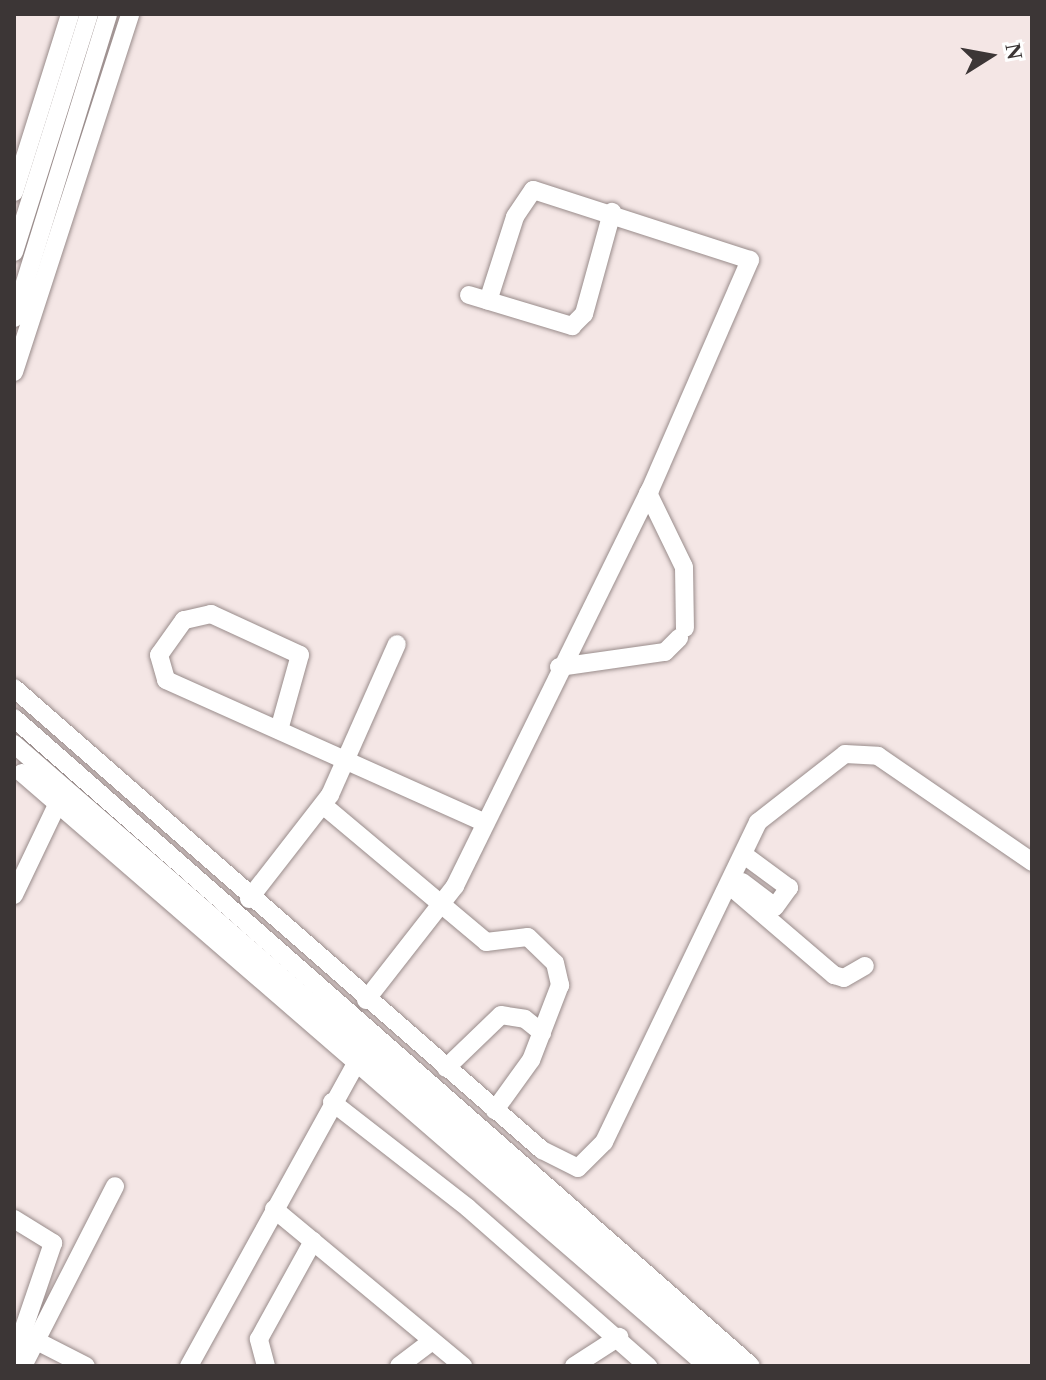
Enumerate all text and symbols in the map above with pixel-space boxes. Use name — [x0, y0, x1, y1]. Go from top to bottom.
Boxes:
north arrow — [950, 16, 1030, 96]
text: N — [1000, 41, 1028, 62]

